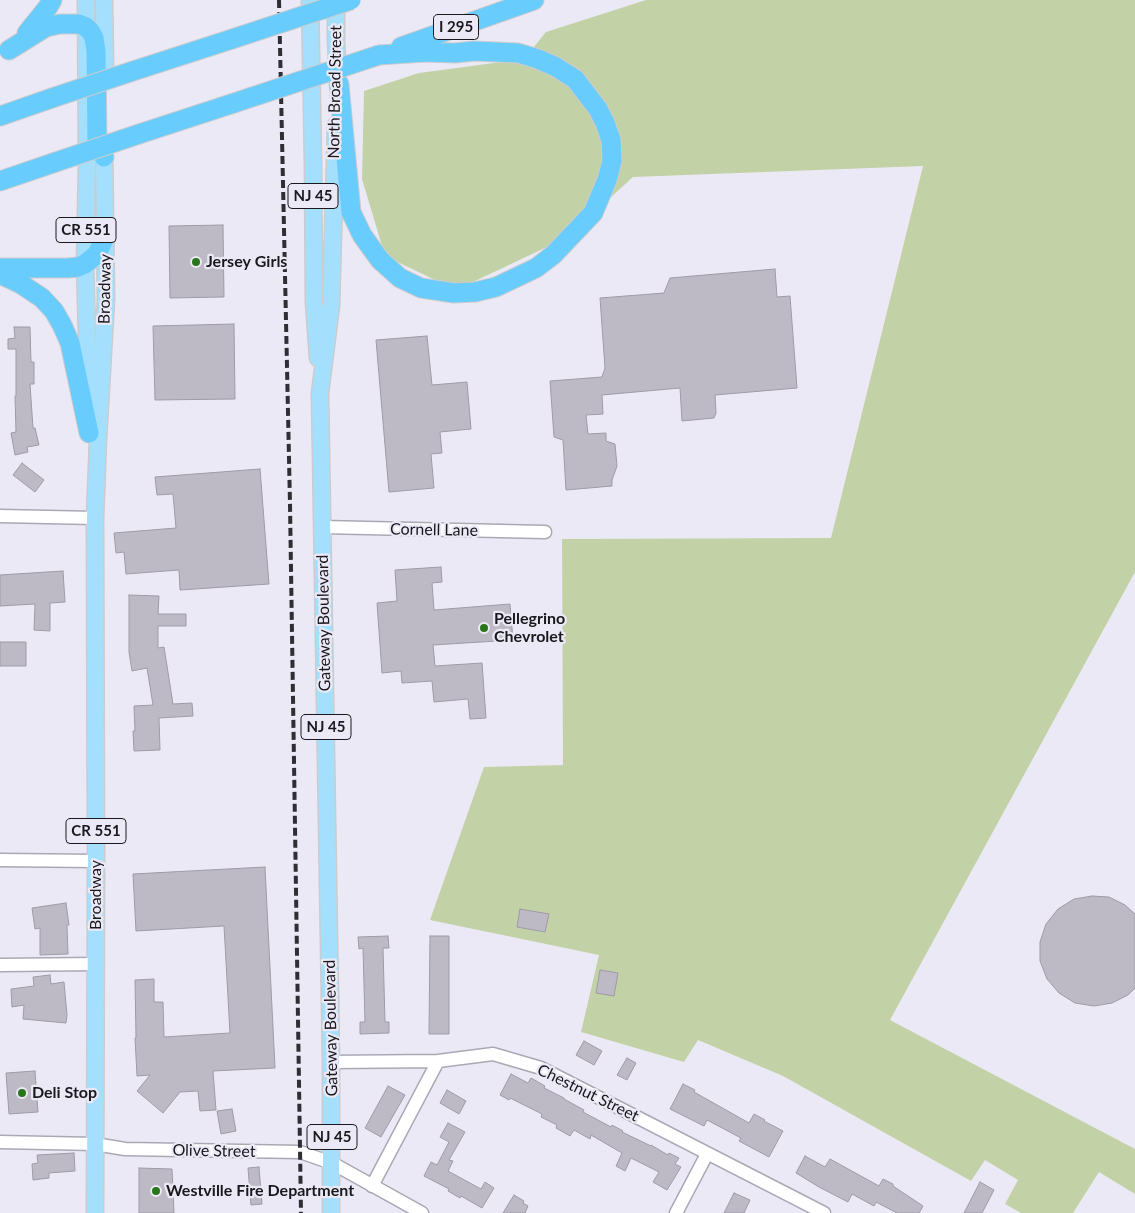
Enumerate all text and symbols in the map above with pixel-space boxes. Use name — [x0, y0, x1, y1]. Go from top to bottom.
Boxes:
road number: I 295 — [434, 15, 478, 40]
street label: North Broad Street — [324, 25, 346, 159]
road number: NJ 45 — [288, 184, 338, 208]
road number: CR 551 — [56, 218, 116, 242]
place label: Jersey Girls — [206, 252, 287, 272]
street label: Broadway — [95, 254, 115, 324]
marker: Jersey Girls — [190, 256, 202, 268]
street label: Cornell Lane — [390, 520, 478, 540]
street label: Gateway Boulevard — [313, 554, 335, 692]
place label: Pellegrino Chevrolet — [494, 609, 565, 647]
marker: Pellegrino Chevrolet — [478, 622, 490, 634]
road number: NJ 45 — [301, 714, 351, 740]
road number: CR 551 — [66, 818, 126, 844]
street label: Broadway — [86, 860, 106, 930]
street label: Gateway Boulevard — [320, 959, 342, 1097]
street label: Chestnut Street — [534, 1060, 642, 1126]
place label: Deli Stop — [32, 1083, 97, 1103]
marker: Deli Stop — [16, 1087, 28, 1099]
road number: NJ 45 — [307, 1124, 357, 1150]
street label: Olive Street — [172, 1141, 256, 1161]
place label: Westville Fire Department — [166, 1181, 354, 1201]
marker: Westville Fire Department — [150, 1185, 162, 1197]

